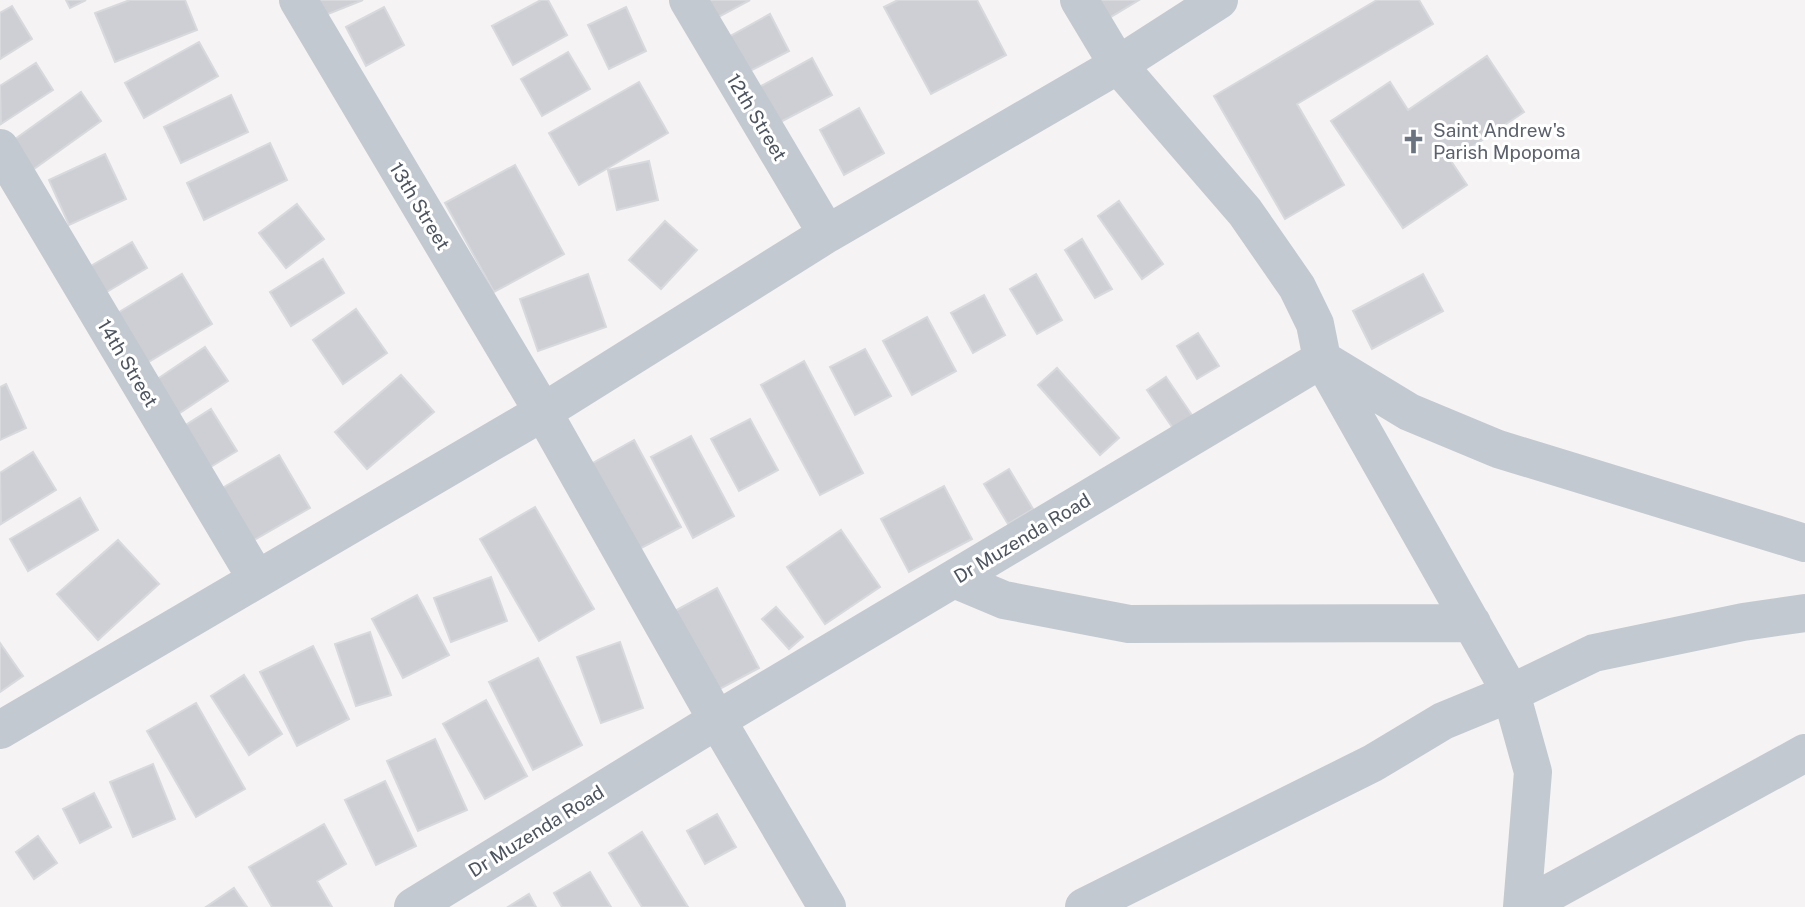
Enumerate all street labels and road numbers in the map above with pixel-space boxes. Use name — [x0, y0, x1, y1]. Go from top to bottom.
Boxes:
street label: 12th Street — [722, 70, 792, 164]
street label: 13th Street — [385, 158, 455, 254]
street label: 14th Street — [93, 315, 163, 411]
street label: Dr Muzenda Road — [950, 489, 1094, 587]
street label: Dr Muzenda Road — [464, 781, 608, 881]

